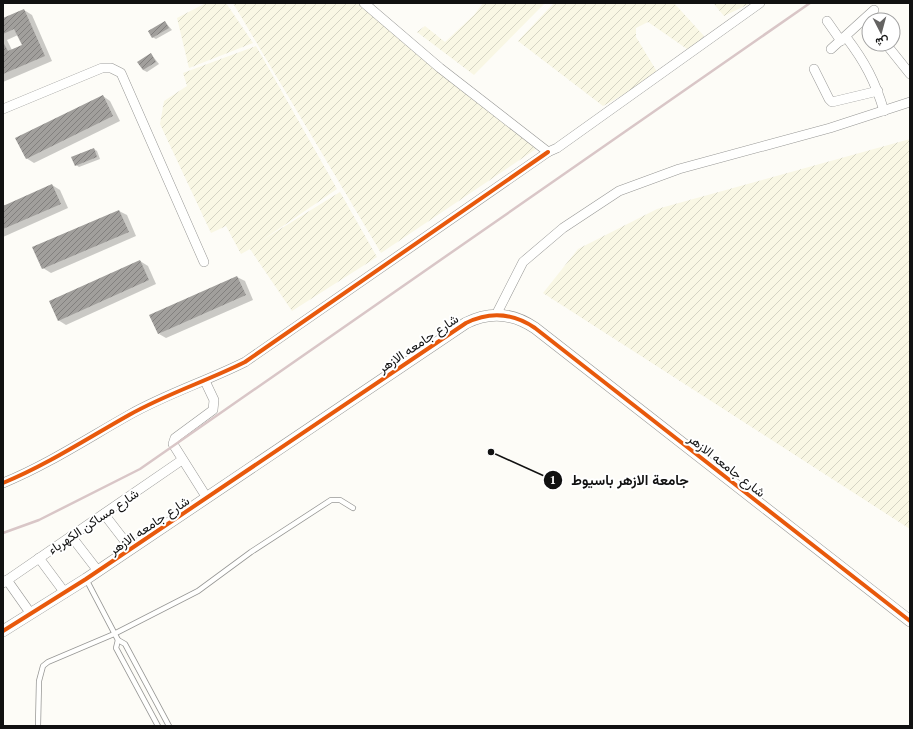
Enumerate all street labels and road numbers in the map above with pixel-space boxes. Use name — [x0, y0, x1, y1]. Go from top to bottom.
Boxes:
street label: شارع جامعه الازهر — [373, 309, 462, 378]
street label: شارع جامعه الازهر — [683, 428, 769, 502]
street label: شارع مساكن الكهرباء — [44, 484, 143, 559]
street label: شارع جامعه الازهر — [104, 491, 193, 560]

